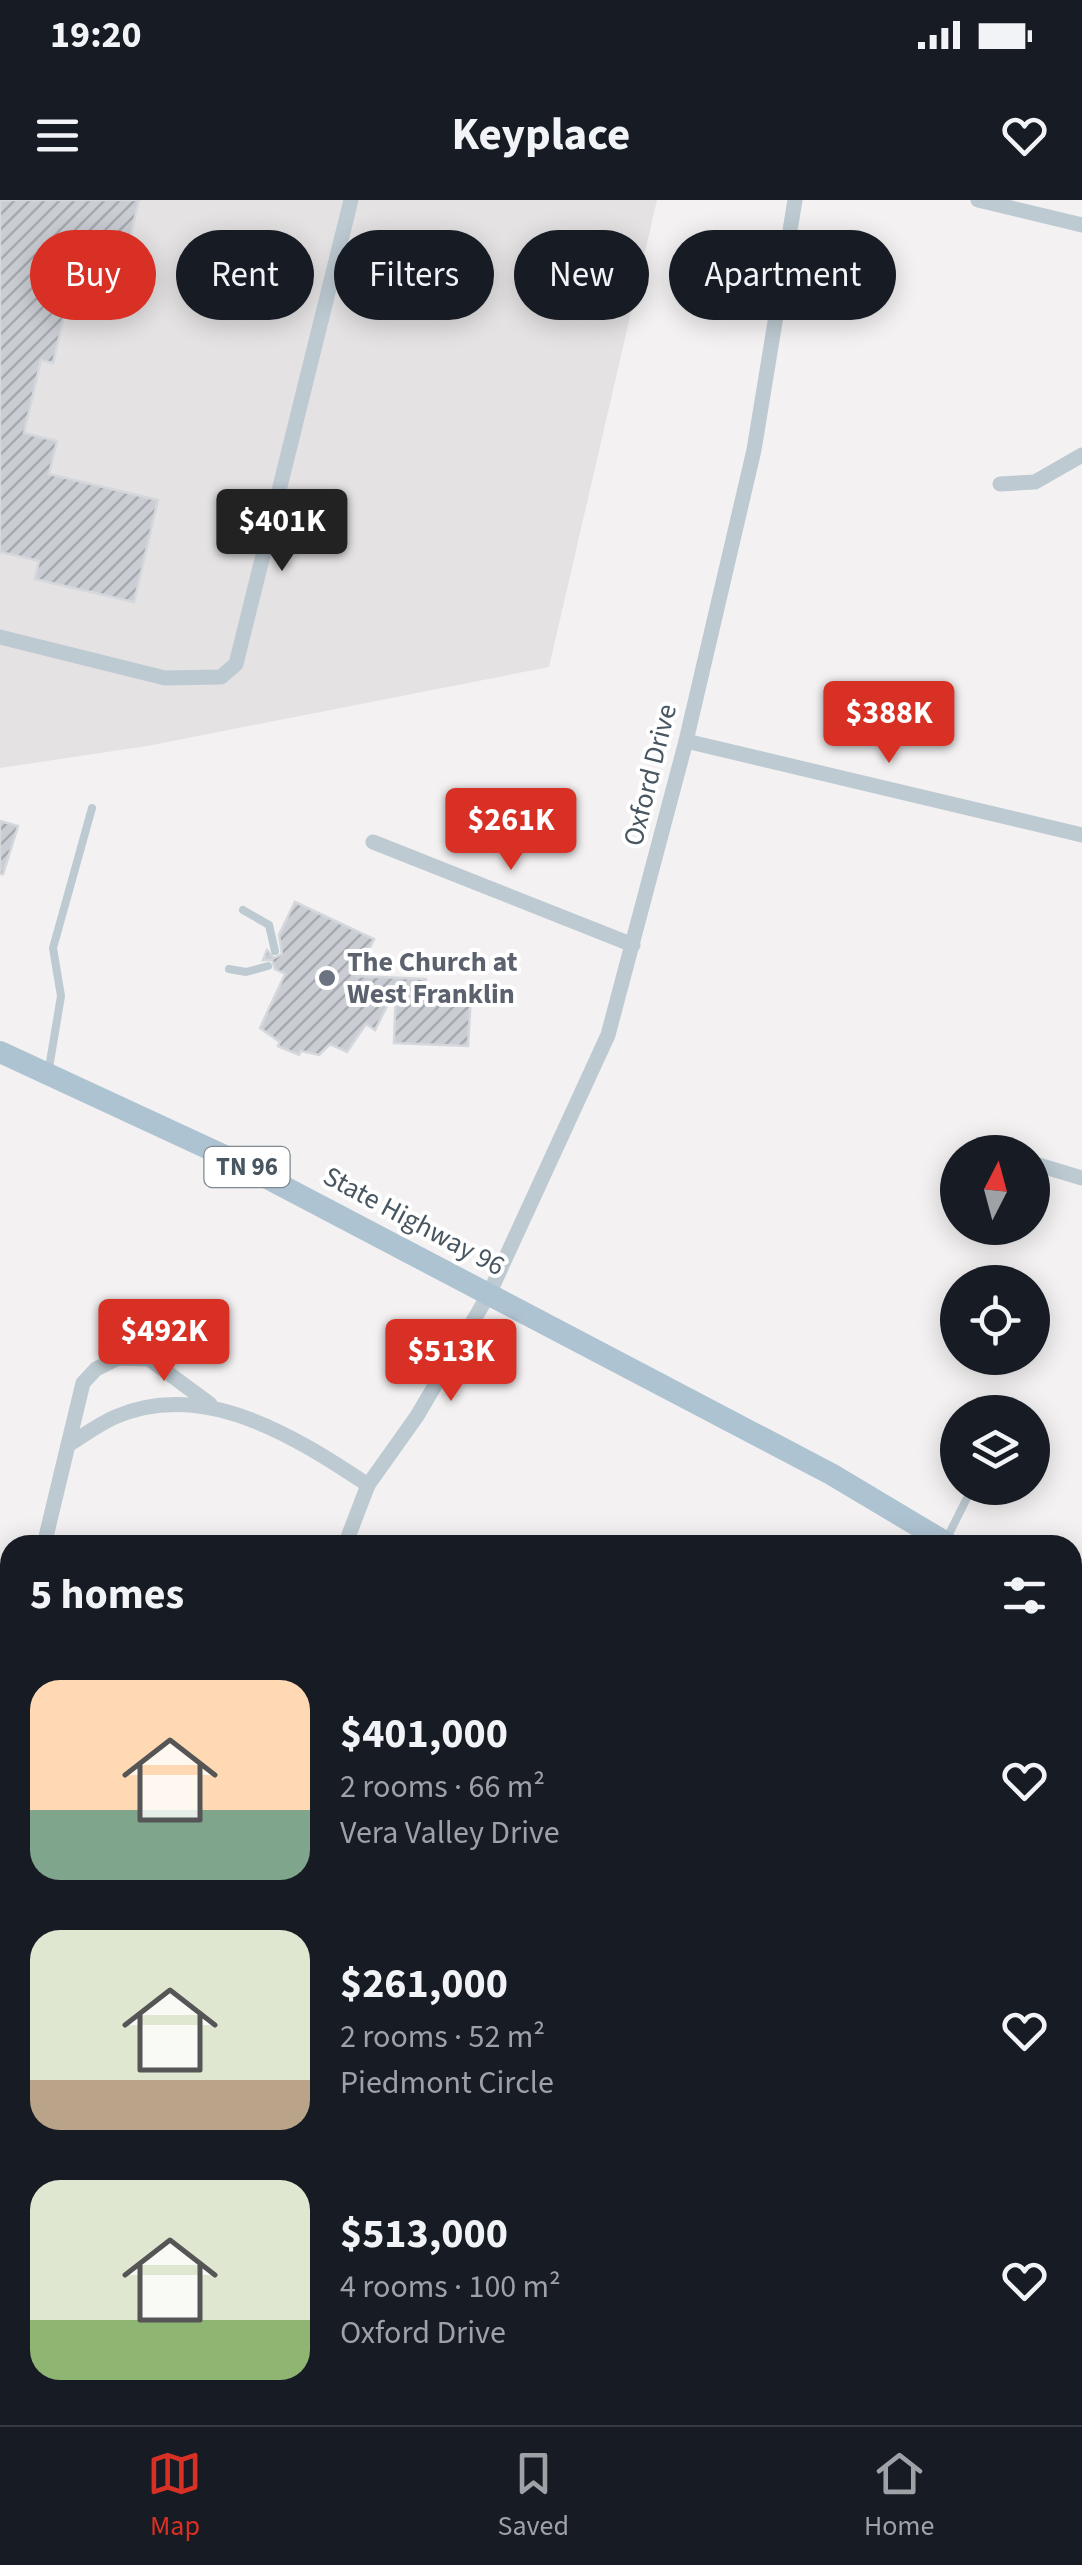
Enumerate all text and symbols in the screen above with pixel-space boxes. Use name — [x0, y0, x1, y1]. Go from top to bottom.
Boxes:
text: 19:20 — [50, 8, 142, 62]
text: Keyplace — [452, 103, 630, 167]
icon: menu — [30, 108, 85, 163]
icon: heart — [997, 108, 1052, 163]
chip: Buy — [30, 230, 156, 320]
chip: Rent — [176, 230, 314, 320]
chip: Filters — [334, 230, 494, 320]
chip: New — [514, 230, 649, 320]
chip: Apartment — [669, 230, 896, 320]
pin: $401K — [212, 489, 352, 574]
text: $401K — [238, 498, 326, 544]
pin: $388K — [819, 681, 959, 766]
text: $388K — [845, 690, 933, 736]
street label: Oxford Drive — [613, 700, 687, 850]
pin: $261K — [441, 788, 581, 873]
text: $261K — [467, 797, 555, 843]
place label: The Church at West Franklin — [347, 942, 518, 1014]
marker: The Church at West Franklin — [316, 967, 338, 989]
north arrow — [940, 1135, 1050, 1245]
map controls — [940, 1135, 1050, 1505]
road number: TN 96 — [204, 1147, 290, 1187]
street label: State Highway 96 — [316, 1156, 512, 1286]
button: locate — [940, 1265, 1050, 1375]
pin: $492K — [94, 1299, 234, 1384]
text: $492K — [120, 1308, 208, 1354]
pin: $513K — [381, 1319, 521, 1404]
text: $513K — [407, 1328, 495, 1374]
button: layers — [940, 1395, 1050, 1505]
text: 5 homes — [30, 1565, 184, 1625]
icon: filters — [997, 1568, 1052, 1623]
text: $401,000 — [340, 1704, 508, 1764]
icon: home — [110, 1720, 230, 1840]
icon: heart — [997, 1753, 1052, 1808]
text: 2 rooms · 66 m² — [340, 1764, 545, 1810]
text: Vera Valley Drive — [340, 1810, 560, 1856]
text: $261,000 — [340, 1954, 508, 2014]
icon: home — [110, 1970, 230, 2090]
icon: heart — [997, 2003, 1052, 2058]
text: 2 rooms · 52 m² — [340, 2014, 545, 2060]
text: Piedmont Circle — [340, 2060, 554, 2106]
text: $513,000 — [340, 2204, 508, 2264]
icon: home — [110, 2220, 230, 2340]
icon: heart — [997, 2253, 1052, 2308]
text: 4 rooms · 100 m² — [340, 2264, 561, 2310]
text: Oxford Drive — [340, 2310, 506, 2356]
tab: Map — [147, 2446, 202, 2546]
tab: Saved — [497, 2446, 569, 2546]
tab: Home — [864, 2446, 934, 2546]

